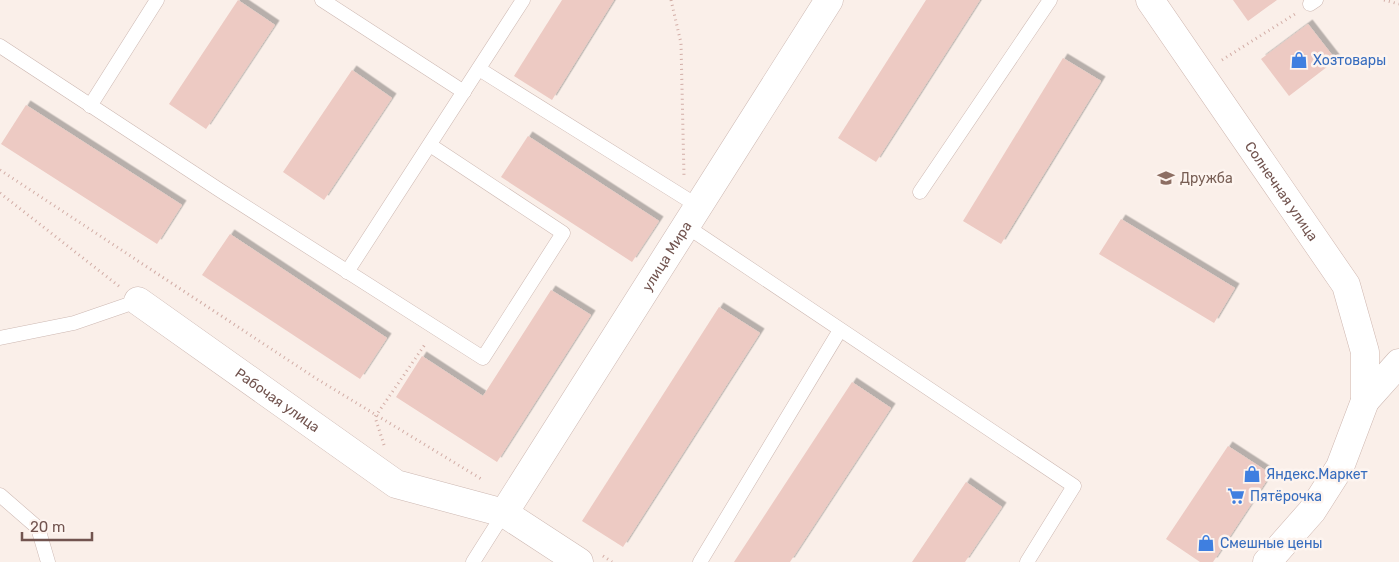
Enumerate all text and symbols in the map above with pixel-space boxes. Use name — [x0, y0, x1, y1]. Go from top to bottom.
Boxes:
shop icon: Хозтовары — [1289, 50, 1309, 70]
place label: Хозтовары — [1313, 52, 1386, 69]
street label: Солнечная улица — [1241, 138, 1321, 244]
school or university icon: Дружба — [1156, 168, 1176, 188]
place label: Дружба — [1180, 170, 1233, 187]
street label: улица Мира — [639, 218, 696, 295]
street label: Рабочая улица — [232, 365, 323, 436]
shop icon: Яндекс.Маркет — [1242, 464, 1262, 484]
place label: Яндекс.Маркет — [1266, 466, 1368, 483]
supermarket icon: Пятёрочка — [1226, 486, 1246, 506]
place label: Пятёрочка — [1250, 488, 1322, 505]
scale bar — [22, 510, 92, 542]
text: 20 m — [30, 518, 65, 536]
shop icon: Смешные цены — [1196, 533, 1216, 553]
place label: Смешные цены — [1220, 535, 1322, 552]

